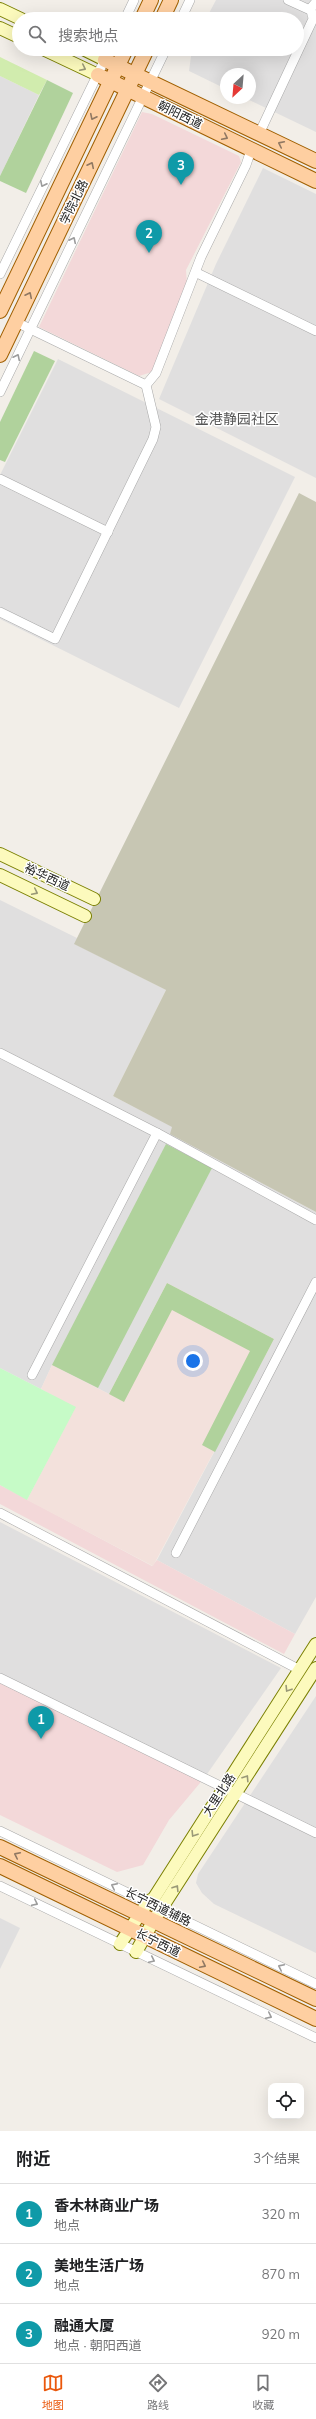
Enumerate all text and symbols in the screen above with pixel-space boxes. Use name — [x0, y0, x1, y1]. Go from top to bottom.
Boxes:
search box — [12, 12, 304, 56]
icon: search — [26, 23, 48, 45]
text: 搜索地点 — [58, 26, 118, 45]
one-way arrow — [79, 63, 86, 71]
north arrow — [220, 68, 256, 104]
street label: 朝阳西道 — [155, 97, 205, 132]
one-way arrow — [90, 112, 98, 120]
one-way arrow — [220, 132, 228, 140]
one-way arrow — [278, 141, 285, 149]
pin: 3 — [168, 152, 194, 185]
one-way arrow — [86, 161, 94, 169]
street label: 学院北路 — [56, 177, 91, 227]
one-way arrow — [40, 180, 48, 188]
pin: 2 — [136, 220, 162, 253]
one-way arrow — [68, 237, 76, 244]
one-way arrow — [24, 291, 32, 299]
one-way arrow — [12, 354, 20, 361]
district label: 金港静园社区 — [195, 410, 279, 428]
street label: 裕华西道 — [22, 860, 72, 893]
one-way arrow — [31, 887, 38, 895]
your location — [183, 1351, 203, 1371]
one-way arrow — [286, 1685, 293, 1692]
pin: 1 — [28, 1706, 54, 1739]
street label: 大里北路 — [199, 1771, 238, 1819]
one-way arrow — [241, 1776, 248, 1783]
one-way arrow — [192, 1829, 199, 1836]
one-way arrow — [14, 1852, 22, 1860]
one-way arrow — [110, 1883, 118, 1891]
street label: 长宁西道辅路 — [123, 1884, 194, 1929]
one-way arrow — [171, 1885, 178, 1892]
one-way arrow — [31, 1898, 38, 1906]
street label: 长宁西道 — [133, 1925, 183, 1960]
one-way arrow — [148, 1955, 156, 1963]
one-way arrow — [199, 1960, 207, 1968]
one-way arrow — [278, 1964, 285, 1972]
one-way arrow — [265, 2011, 273, 2019]
map controls — [268, 2083, 304, 2119]
button: locate — [268, 2083, 304, 2119]
text: 附近 — [16, 2148, 50, 2169]
text: 3个结果 — [253, 2150, 300, 2166]
text: 香木林商业广场 — [54, 2196, 159, 2215]
text: 1 — [25, 2206, 33, 2222]
text: 320 m — [262, 2206, 300, 2222]
text: 地点 — [54, 2217, 80, 2233]
text: 美地生活广场 — [54, 2256, 144, 2275]
text: 2 — [25, 2266, 33, 2282]
text: 870 m — [262, 2266, 300, 2282]
text: 地点 — [54, 2277, 80, 2293]
text: 融通大厦 — [54, 2316, 114, 2335]
text: 3 — [25, 2326, 33, 2342]
text: 920 m — [262, 2326, 300, 2342]
text: 地点 · 朝阳西道 — [54, 2337, 142, 2353]
tab: 地图 — [42, 2372, 64, 2412]
tab: 路线 — [147, 2372, 169, 2412]
tab: 收藏 — [252, 2372, 274, 2412]

